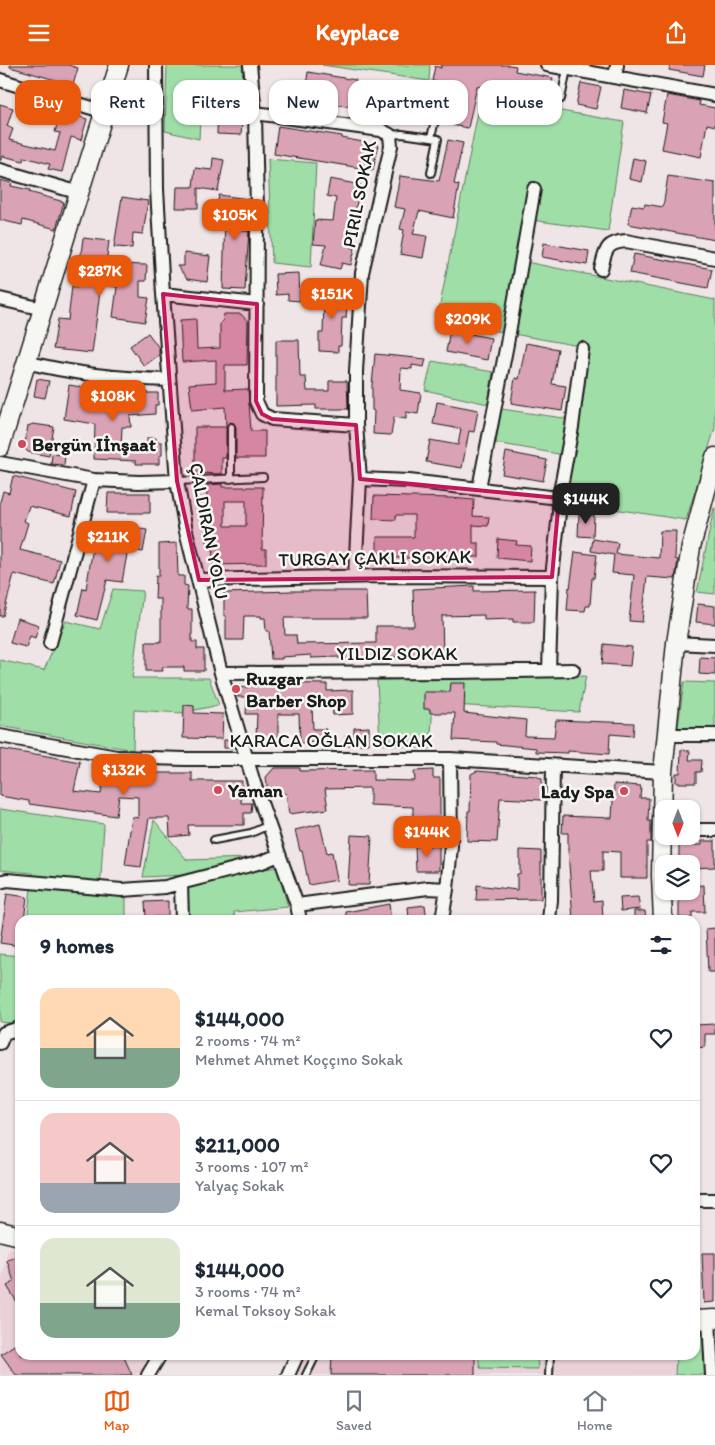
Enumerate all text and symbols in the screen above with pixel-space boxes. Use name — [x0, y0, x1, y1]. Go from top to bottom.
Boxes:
icon: menu — [25, 19, 53, 47]
text: Keyplace — [316, 19, 399, 46]
icon: share — [662, 19, 690, 47]
chip: Buy — [15, 80, 81, 125]
chip: Rent — [91, 80, 163, 125]
chip: Filters — [173, 80, 259, 125]
chip: New — [269, 80, 338, 125]
chip: Apartment — [348, 80, 468, 125]
chip: House — [478, 80, 562, 125]
street label: PIRIL SOKAK — [337, 137, 381, 250]
pin: $105K — [200, 199, 270, 241]
text: $105K — [213, 205, 257, 224]
pin: $287K — [65, 255, 135, 297]
text: $287K — [78, 261, 122, 280]
pin: $151K — [297, 277, 367, 320]
text: $151K — [311, 284, 353, 303]
pin: $209K — [433, 303, 503, 345]
text: $209K — [446, 309, 490, 328]
pin: $108K — [78, 379, 148, 422]
text: $108K — [91, 386, 135, 405]
place label: Bergün Iİnşaat — [32, 433, 157, 456]
marker: Bergün Iİnşaat — [16, 438, 28, 450]
street label: ÇALDIRAN YOLU — [184, 461, 234, 601]
pin: $144K — [551, 483, 621, 525]
text: $144K — [564, 489, 609, 508]
pin: $211K — [73, 521, 143, 563]
text: $211K — [87, 527, 129, 546]
street label: TURGAY ÇAKLI SOKAK — [278, 545, 473, 571]
street label: YILDIZ SOKAK — [337, 642, 458, 665]
place label: Ruzgar Barber Shop — [246, 667, 346, 712]
marker: Ruzgar Barber Shop — [230, 683, 242, 695]
street label: KARACA OĞLAN SOKAK — [229, 729, 433, 752]
pin: $132K — [89, 753, 159, 796]
text: $132K — [103, 760, 145, 779]
place label: Yaman — [227, 779, 284, 802]
place label: Lady Spa — [541, 780, 615, 803]
marker: Yaman — [212, 784, 224, 796]
marker: Lady Spa — [618, 785, 630, 797]
north arrow — [655, 800, 700, 845]
map controls — [655, 800, 700, 900]
pin: $144K — [392, 815, 462, 858]
text: $144K — [405, 822, 450, 841]
button: layers — [655, 855, 700, 900]
icon: filters — [647, 931, 675, 959]
text: 9 homes — [40, 933, 114, 958]
text: $144,000 — [195, 1006, 284, 1031]
icon: home — [80, 1008, 140, 1068]
icon: heart — [647, 1024, 675, 1052]
text: 2 rooms · 74 m² — [195, 1031, 300, 1050]
text: Mehmet Ahmet Koççıno Sokak — [195, 1050, 403, 1069]
text: $211,000 — [195, 1132, 280, 1157]
icon: home — [80, 1133, 140, 1193]
icon: heart — [647, 1149, 675, 1177]
text: 3 rooms · 107 m² — [195, 1157, 308, 1176]
text: Yalyaç Sokak — [195, 1176, 284, 1195]
text: $144,000 — [195, 1257, 284, 1282]
icon: home — [80, 1258, 140, 1318]
icon: heart — [647, 1274, 675, 1302]
text: 3 rooms · 74 m² — [195, 1282, 301, 1301]
text: Kemal Toksoy Sokak — [195, 1301, 336, 1320]
tab: Map — [103, 1387, 131, 1434]
tab: Saved — [336, 1387, 372, 1434]
tab: Home — [577, 1387, 612, 1434]

